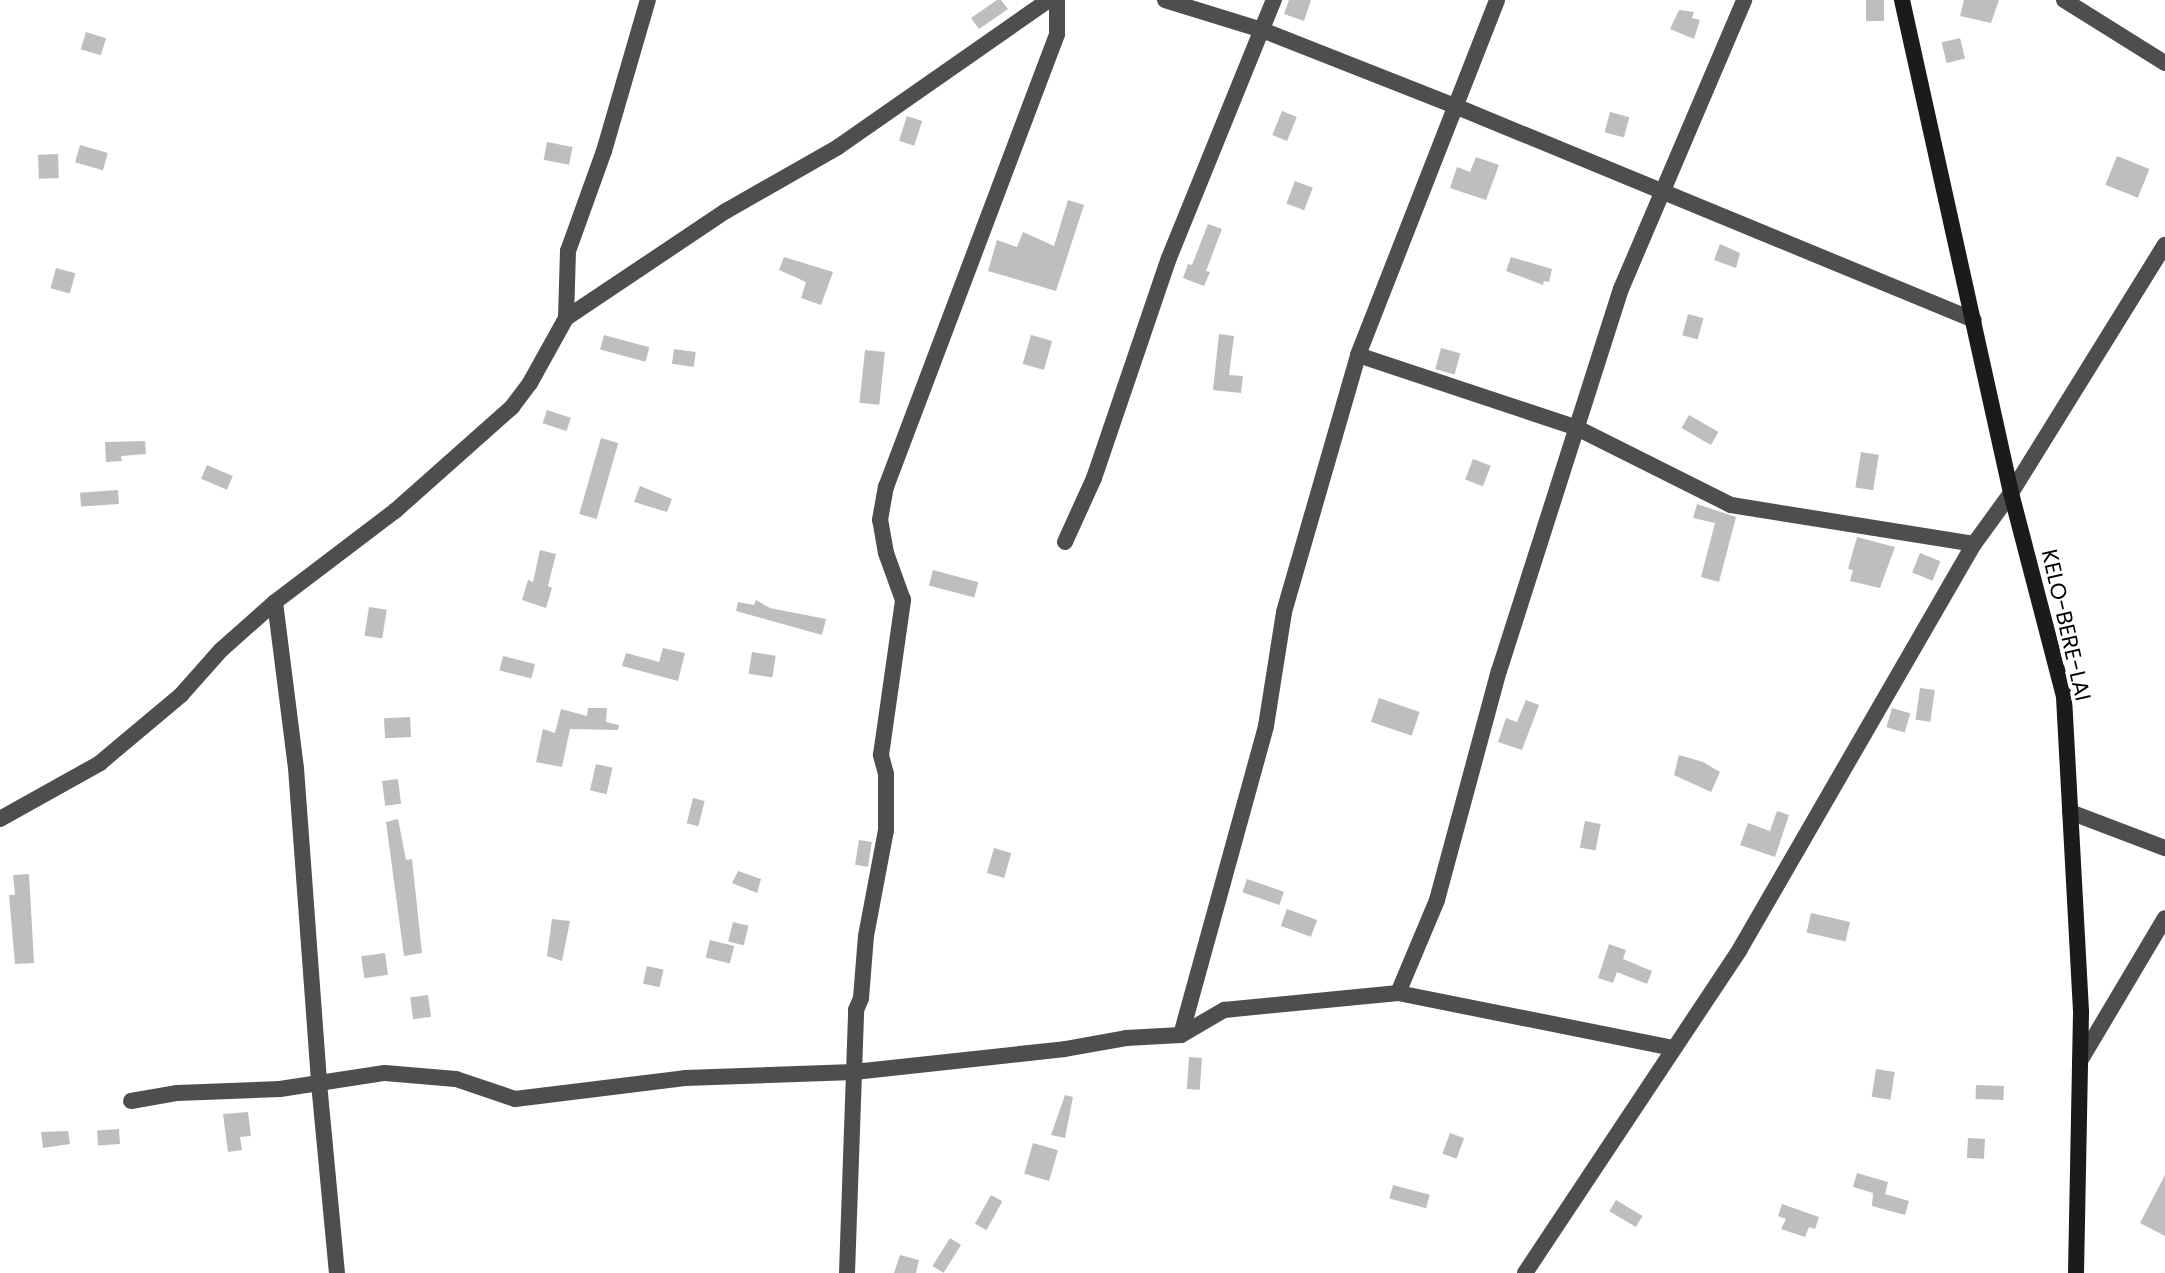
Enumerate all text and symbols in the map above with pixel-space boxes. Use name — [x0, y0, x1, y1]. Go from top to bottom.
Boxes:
street label: KELO-BERE-LAI — [2036, 547, 2096, 703]

